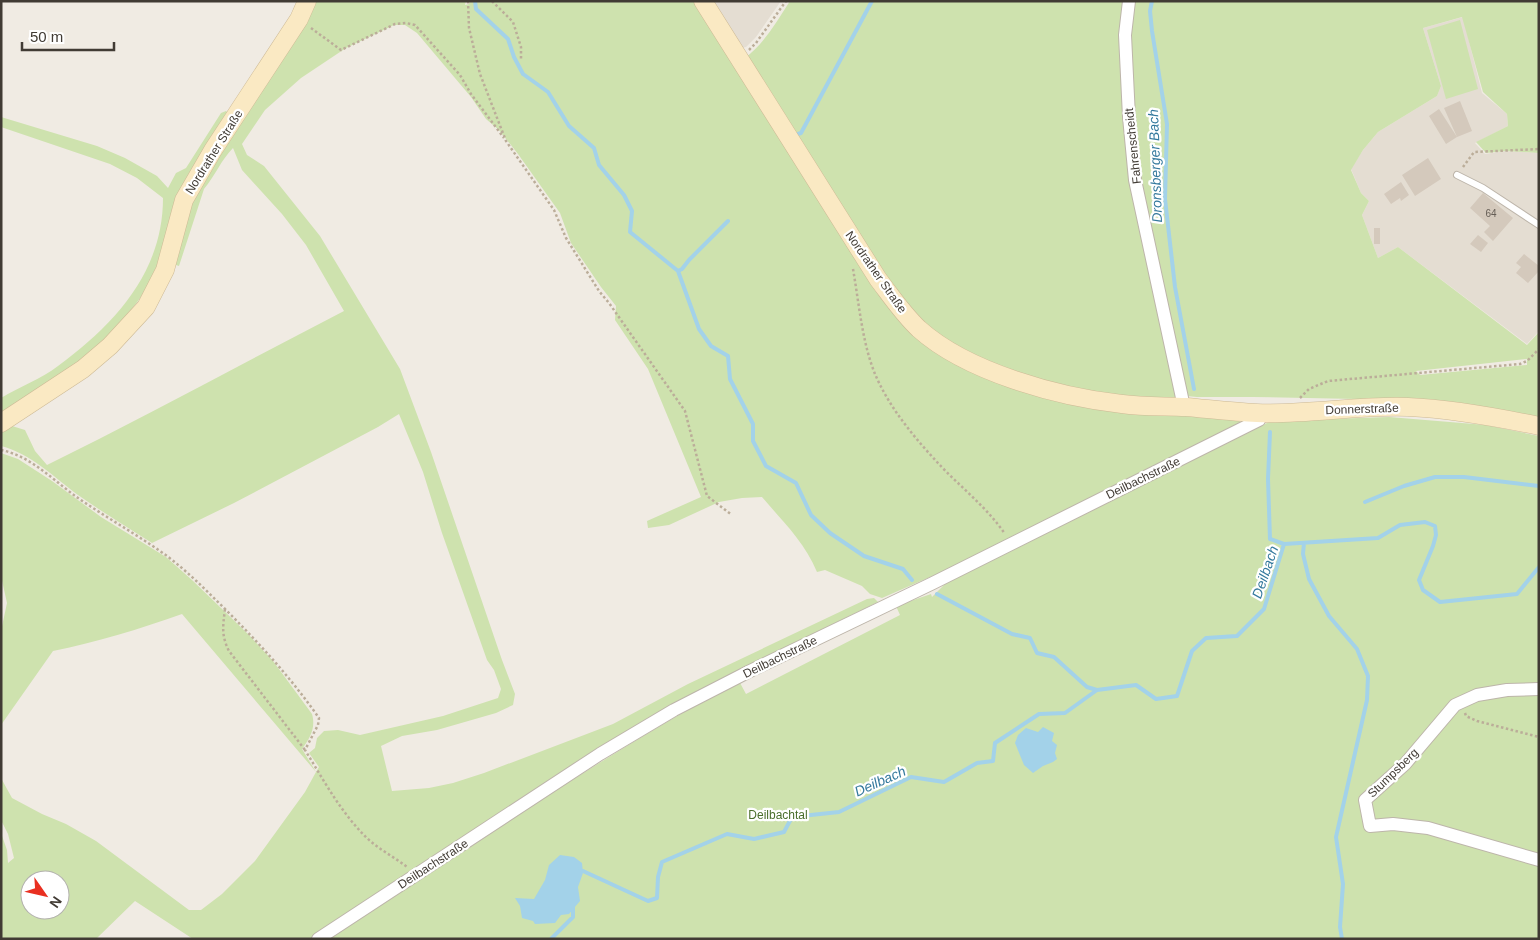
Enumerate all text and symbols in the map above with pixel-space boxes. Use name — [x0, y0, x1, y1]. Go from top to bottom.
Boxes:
scale bar — [22, 20, 115, 52]
text: 50 m — [30, 28, 63, 45]
street label: Nordrather Straße — [182, 107, 246, 197]
street label: Fahrenscheidt — [1122, 107, 1144, 185]
water label: Dronsberger Bach — [1145, 109, 1165, 223]
house number: 64 — [1485, 208, 1497, 219]
street label: Nordrather Straße — [843, 228, 910, 316]
street label: Donnerstraße — [1325, 401, 1399, 417]
street label: Deilbachstraße — [1104, 454, 1183, 502]
water label: Deilbach — [1249, 543, 1282, 600]
street label: Deilbachstraße — [741, 633, 820, 681]
street label: Stumpsberg — [1365, 745, 1421, 801]
water label: Deilbach — [852, 763, 908, 799]
park label: Deilbachtal — [748, 808, 808, 822]
street label: Deilbachstraße — [395, 836, 471, 892]
north arrow — [20, 870, 70, 920]
text: N — [46, 894, 65, 911]

